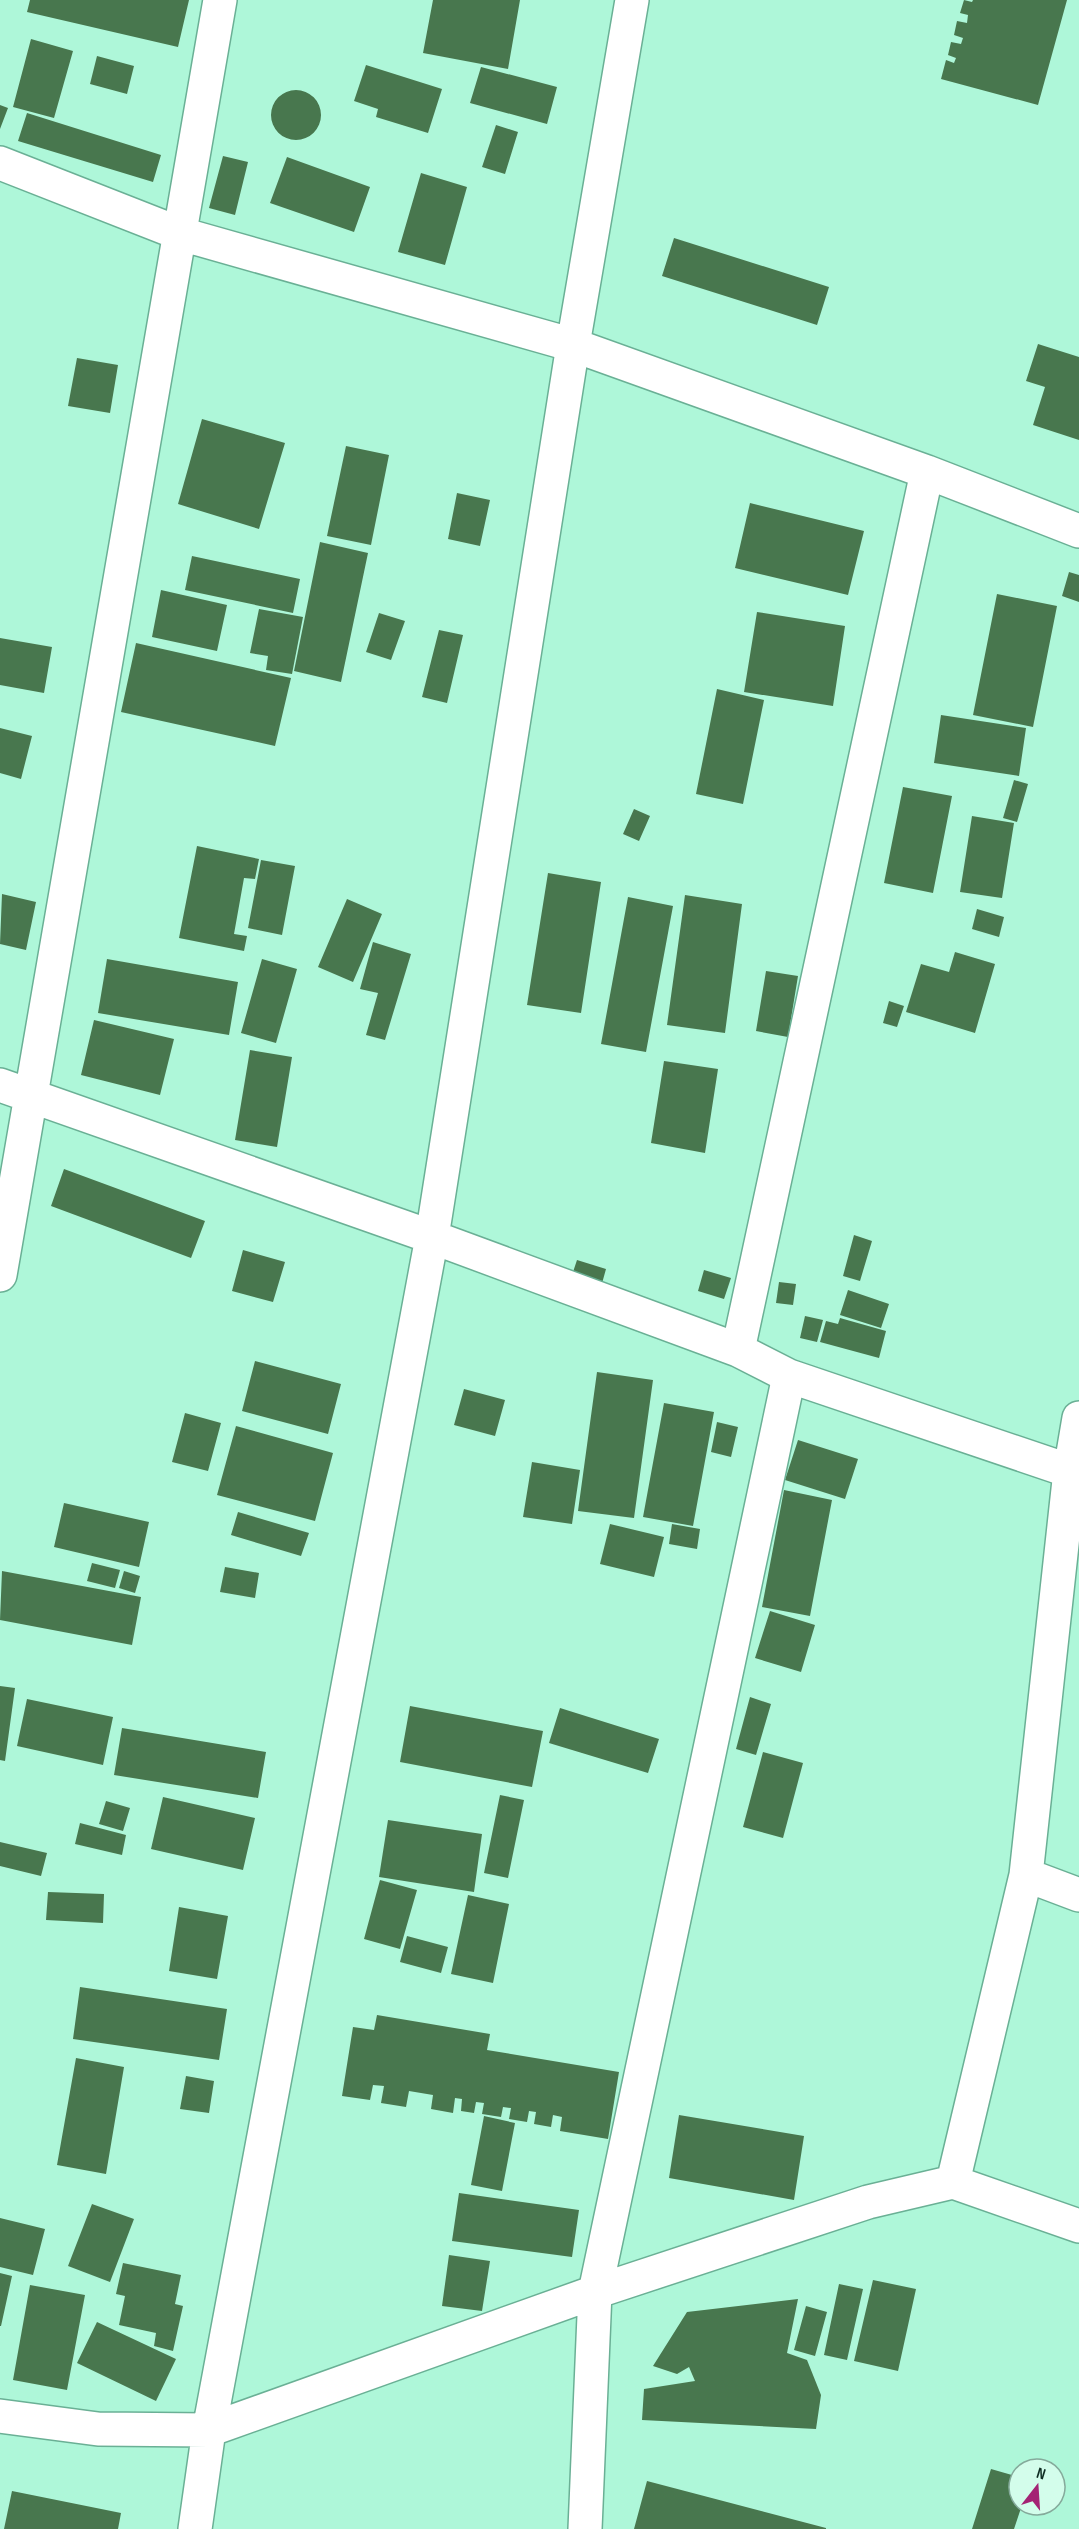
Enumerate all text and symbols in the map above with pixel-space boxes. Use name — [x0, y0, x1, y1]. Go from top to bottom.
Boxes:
north arrow — [1007, 2457, 1067, 2517]
text: N — [1034, 2464, 1048, 2484]

